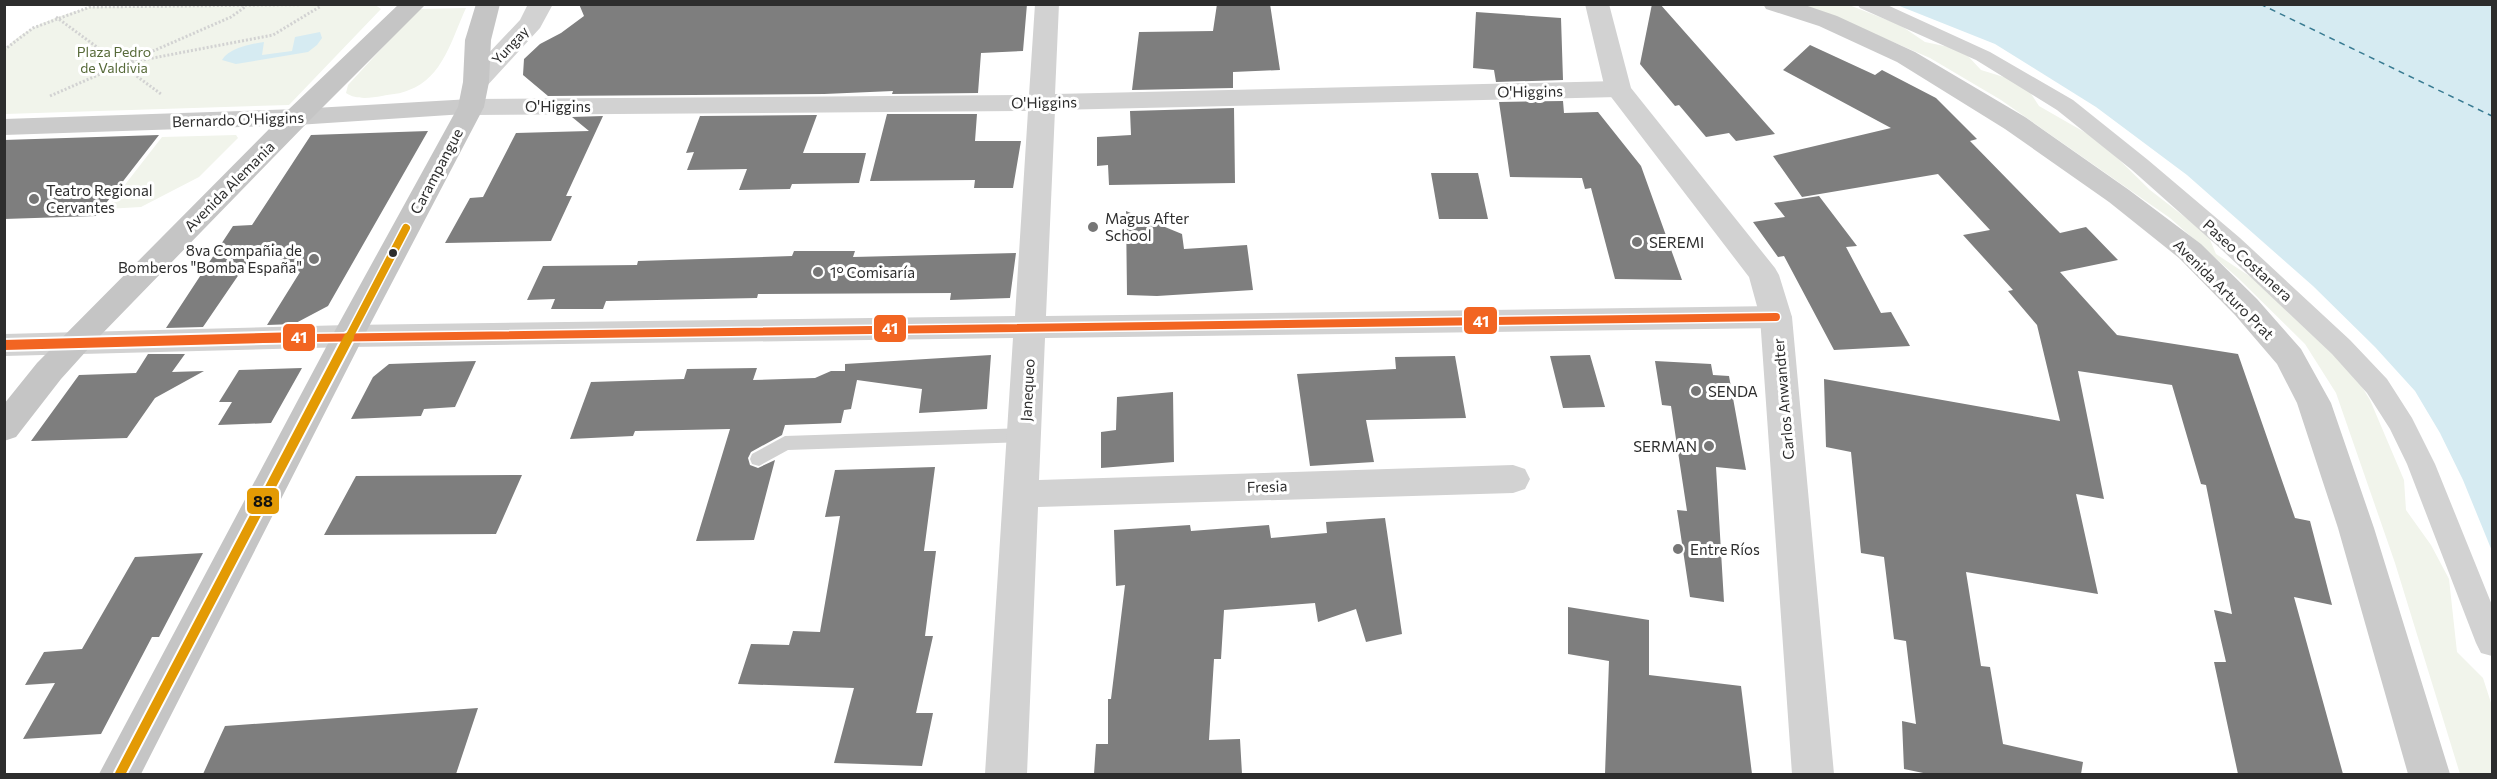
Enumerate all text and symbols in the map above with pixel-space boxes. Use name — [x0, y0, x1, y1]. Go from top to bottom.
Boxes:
street label: Yungay — [488, 22, 532, 68]
park label: Plaza Pedro de Valdivia — [77, 43, 151, 76]
street label: O'Higgins — [1497, 81, 1563, 101]
street label: O'Higgins — [1011, 92, 1077, 112]
street label: O'Higgins — [525, 97, 591, 115]
street label: Bernardo O'Higgins — [172, 108, 305, 130]
street label: Carampangue — [406, 125, 466, 217]
street label: Avenida Alemania — [180, 137, 278, 235]
place label: Teatro Regional Cervantes — [46, 181, 153, 216]
marker: Teatro Regional Cervantes — [27, 192, 41, 206]
place label: Magus After School — [1105, 209, 1189, 244]
street label: Paseo Costanera — [2200, 215, 2296, 305]
marker: Magus After School — [1086, 220, 1100, 234]
place label: SEREMI — [1649, 233, 1704, 251]
marker: SEREMI — [1630, 235, 1644, 249]
street label: Avenida Arturo Prat — [2170, 235, 2278, 343]
place label: 8va Compañia de Bomberos "Bomba España" — [118, 241, 302, 276]
unlabelled marker — [387, 247, 399, 259]
marker: 8va Compañia de Bomberos "Bomba España" — [307, 252, 321, 266]
place label: 1° Comisaría — [830, 263, 915, 281]
marker: 1° Comisaría — [811, 265, 825, 279]
line badge: 41 — [1463, 306, 1498, 335]
text: 41 — [1473, 311, 1489, 330]
line badge: 41 — [873, 314, 907, 343]
text: 41 — [882, 318, 898, 337]
line badge: 41 — [282, 323, 316, 352]
text: 41 — [291, 327, 307, 346]
street label: Carlos Anwandter — [1769, 337, 1797, 461]
street label: Janequeo — [1016, 358, 1038, 422]
place label: SENDA — [1708, 382, 1758, 400]
marker: SENDA — [1689, 384, 1703, 398]
place label: SERMAN — [1633, 437, 1697, 455]
marker: SERMAN — [1702, 439, 1716, 453]
street label: Fresia — [1246, 476, 1288, 496]
line badge: 88 — [246, 487, 280, 515]
text: 88 — [253, 491, 273, 510]
place label: Entre Ríos — [1690, 540, 1760, 558]
marker: Entre Ríos — [1671, 542, 1685, 556]

